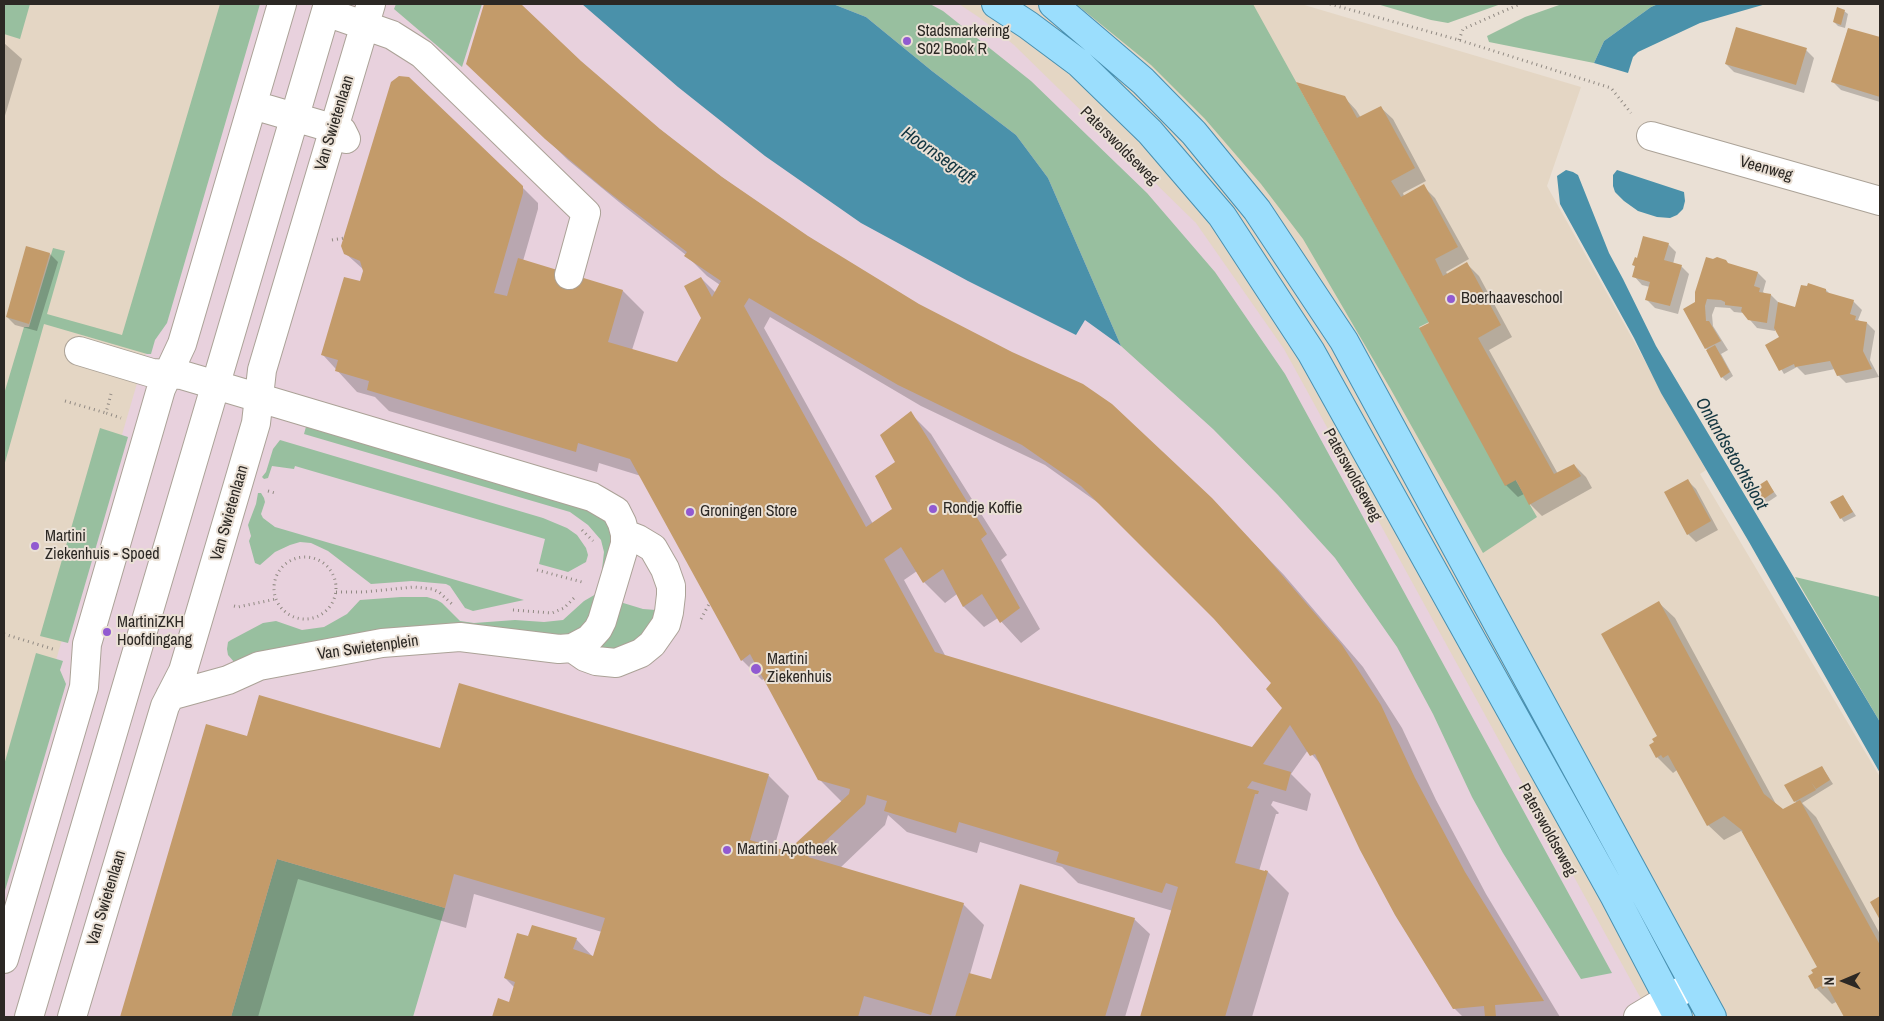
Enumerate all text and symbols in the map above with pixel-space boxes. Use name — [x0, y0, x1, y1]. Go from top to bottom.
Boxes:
place label: Stadsmarkering S02 Book R — [917, 22, 1010, 60]
marker: Stadsmarkering S02 Book R — [901, 35, 913, 47]
street label: Van Swietenlaan — [311, 73, 359, 173]
street label: Paterswoldseweg — [1076, 103, 1162, 189]
water label: Hoornsegraft — [897, 123, 979, 189]
street label: Veenweg — [1737, 152, 1795, 186]
place label: Boerhaaveschool — [1461, 289, 1562, 309]
marker: Boerhaaveschool — [1445, 293, 1457, 305]
water label: Onlandsetochtsloot — [1690, 394, 1772, 514]
street label: Paterswoldseweg — [1319, 425, 1385, 525]
street label: Van Swietenlaan — [207, 463, 253, 563]
place label: Rondje Koffie — [943, 499, 1022, 519]
place label: Groningen Store — [700, 502, 797, 522]
marker: Rondje Koffie — [927, 503, 939, 515]
marker: Groningen Store — [684, 506, 696, 518]
place label: Martini Ziekenhuis - Spoed — [45, 527, 160, 565]
marker: Martini Ziekenhuis - Spoed — [29, 540, 41, 552]
place label: MartiniZKH Hoofdingang — [117, 613, 192, 651]
marker: MartiniZKH Hoofdingang — [101, 626, 113, 638]
street label: Van Swietenplein — [316, 631, 420, 665]
place label: Martini Ziekenhuis — [767, 650, 832, 688]
marker: Martini Ziekenhuis — [749, 662, 763, 676]
street label: Paterswoldseweg — [1514, 780, 1580, 880]
place label: Martini Apotheek — [737, 840, 837, 860]
marker: Martini Apotheek — [721, 844, 733, 856]
street label: Van Swietenlaan — [83, 848, 131, 948]
north arrow — [1819, 956, 1869, 1006]
text: N — [1820, 977, 1838, 986]

